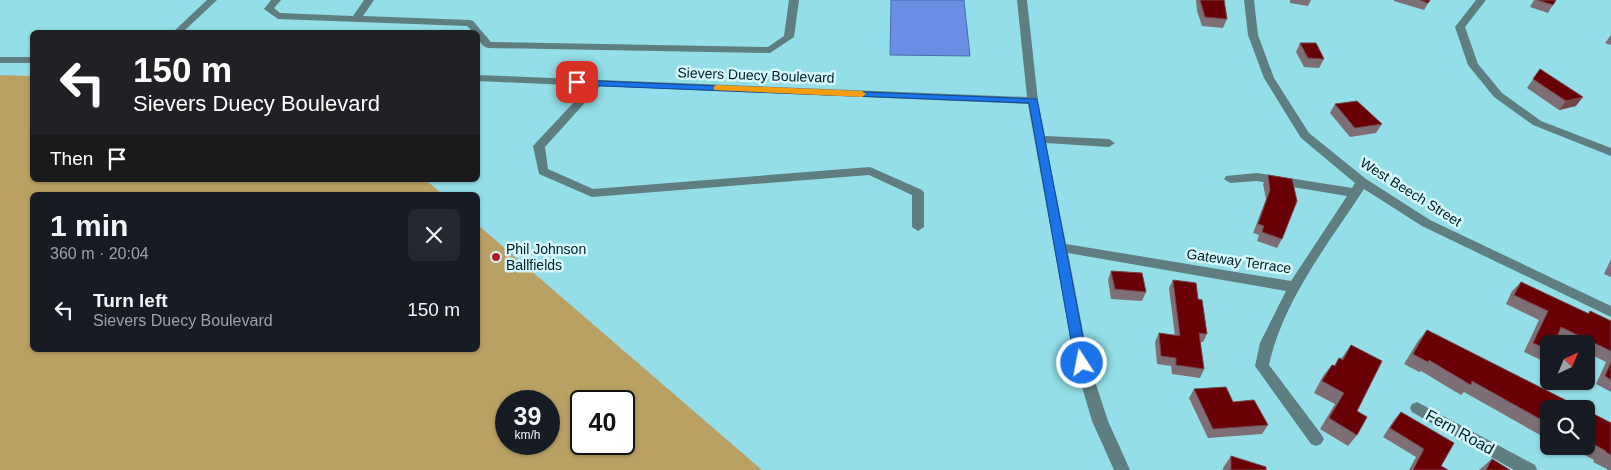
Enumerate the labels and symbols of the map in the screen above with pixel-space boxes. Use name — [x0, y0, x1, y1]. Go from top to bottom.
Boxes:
pin — [556, 61, 598, 103]
street label: Sievers Duecy Boulevard — [677, 64, 835, 86]
street label: West Beech Street — [1357, 154, 1465, 230]
place label: Phil Johnson Ballfields — [506, 241, 586, 273]
street label: Gateway Terrace — [1186, 246, 1293, 276]
marker: Phil Johnson Ballfields — [490, 251, 502, 263]
north arrow — [1540, 335, 1595, 390]
position arrow — [1055, 336, 1107, 388]
speed limit sign: 40 — [570, 390, 635, 455]
street label: Fern Road — [1423, 406, 1497, 458]

